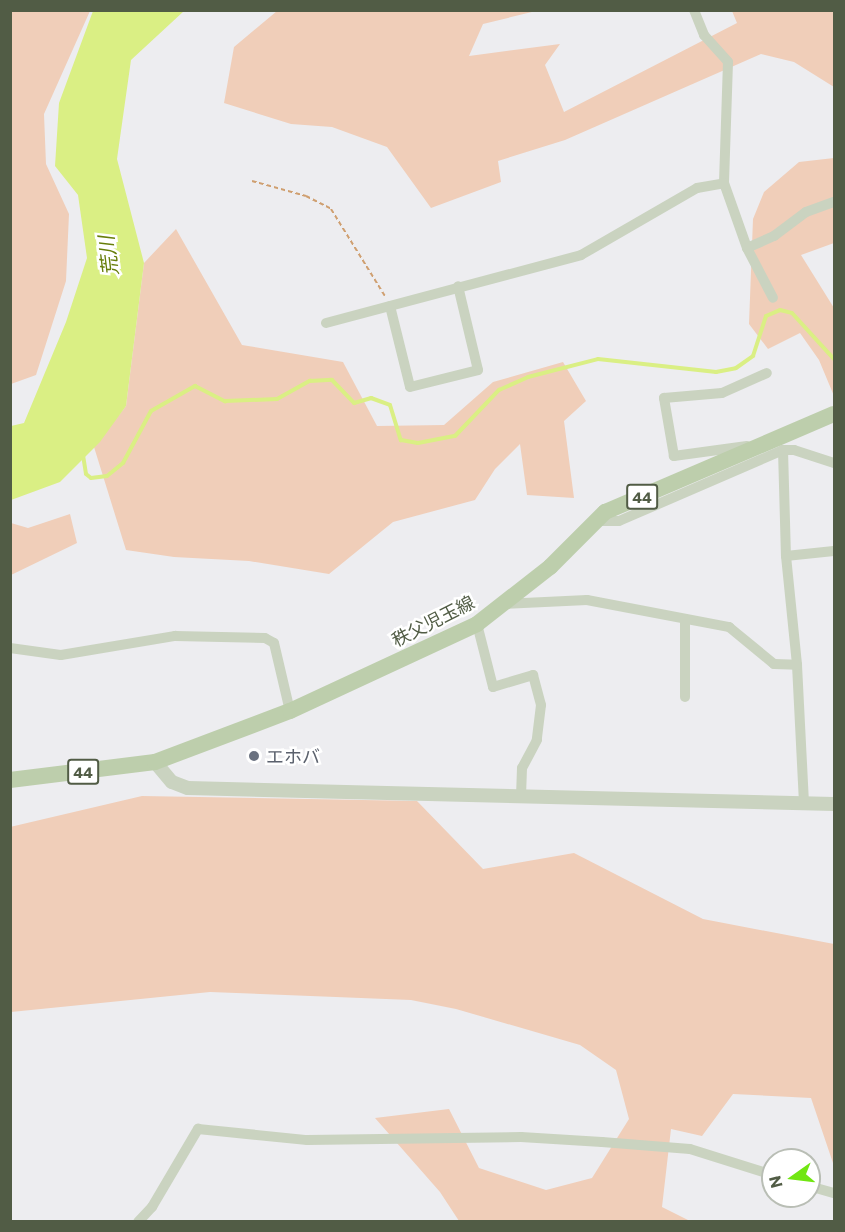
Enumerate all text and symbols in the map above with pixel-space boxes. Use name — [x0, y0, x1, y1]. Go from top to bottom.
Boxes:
water label: 荒川 — [94, 235, 122, 277]
road number: 44 — [626, 484, 658, 510]
street label: 秩父児玉線 — [388, 591, 478, 651]
place label: エホバ — [266, 745, 320, 767]
marker: エホバ — [247, 749, 261, 763]
road number: 44 — [66, 759, 100, 785]
north arrow — [761, 1148, 821, 1208]
text: N — [764, 1174, 786, 1190]

